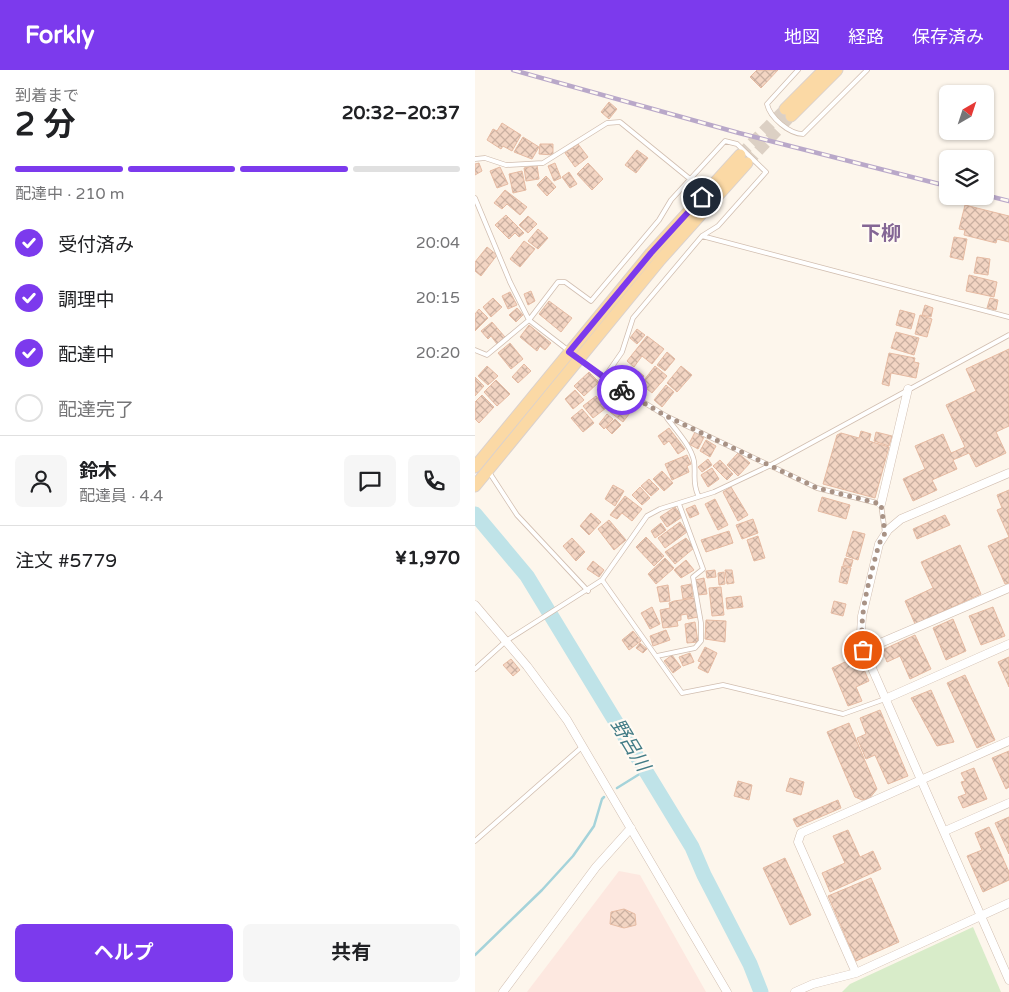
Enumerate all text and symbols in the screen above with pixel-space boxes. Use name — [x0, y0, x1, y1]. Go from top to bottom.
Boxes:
text: Forkly — [25, 21, 94, 50]
text: 地図 — [784, 26, 820, 48]
text: 経路 — [848, 26, 884, 48]
text: 保存済み — [912, 26, 984, 48]
north arrow — [939, 85, 994, 140]
map controls — [939, 85, 994, 205]
text: 到着まで — [15, 86, 79, 106]
text: 20:32–20:37 — [342, 102, 460, 124]
text: 2 分 — [15, 106, 75, 144]
button: layers — [939, 150, 994, 205]
pin — [681, 176, 723, 218]
icon: home — [688, 183, 716, 211]
text: 配達中 · 210 m — [15, 184, 124, 204]
district label: 下柳 — [861, 222, 901, 246]
icon: check — [15, 229, 43, 257]
text: 20:04 — [416, 233, 460, 253]
text: 受付済み — [58, 234, 134, 256]
icon: check — [15, 284, 43, 312]
text: 20:15 — [416, 288, 460, 308]
text: 調理中 — [58, 289, 115, 311]
icon: check — [15, 339, 43, 367]
text: 20:20 — [416, 343, 460, 363]
text: 配達中 — [58, 344, 115, 366]
courier — [597, 365, 647, 415]
icon: bike — [608, 376, 636, 404]
text: 配達完了 — [58, 399, 134, 421]
button: person — [15, 455, 67, 507]
button: chat — [344, 455, 396, 507]
button: phone — [408, 455, 460, 507]
text: 鈴木 — [79, 460, 117, 482]
text: 配達員 · 4.4 — [79, 486, 163, 506]
text: ¥1,970 — [395, 547, 460, 569]
text: 注文 #5779 — [15, 550, 117, 572]
pin — [842, 629, 884, 671]
icon: bag — [849, 636, 877, 664]
water label: 野呂川 — [606, 715, 655, 777]
button: ヘルプ — [15, 924, 233, 982]
button: 共有 — [243, 924, 460, 982]

